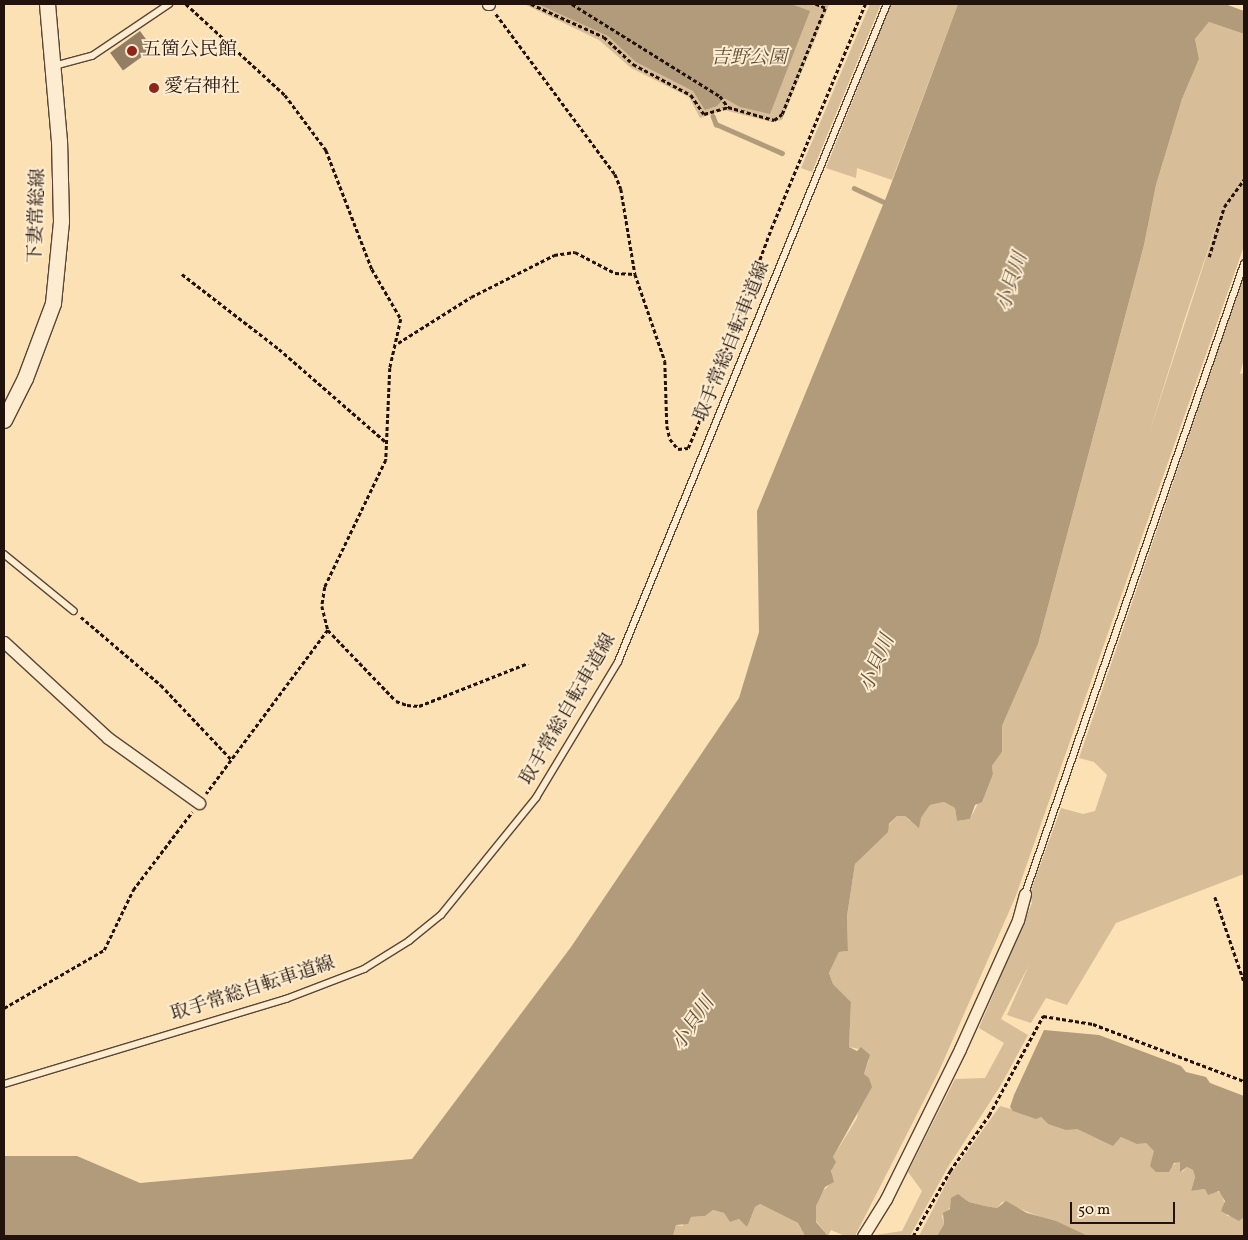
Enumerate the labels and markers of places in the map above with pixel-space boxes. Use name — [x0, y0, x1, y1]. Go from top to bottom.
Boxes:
place label: 五箇公民館 — [142, 40, 237, 62]
marker: 五箇公民館 — [126, 45, 138, 57]
place label: 愛宕神社 — [164, 77, 240, 99]
marker: 愛宕神社 — [148, 82, 160, 94]

